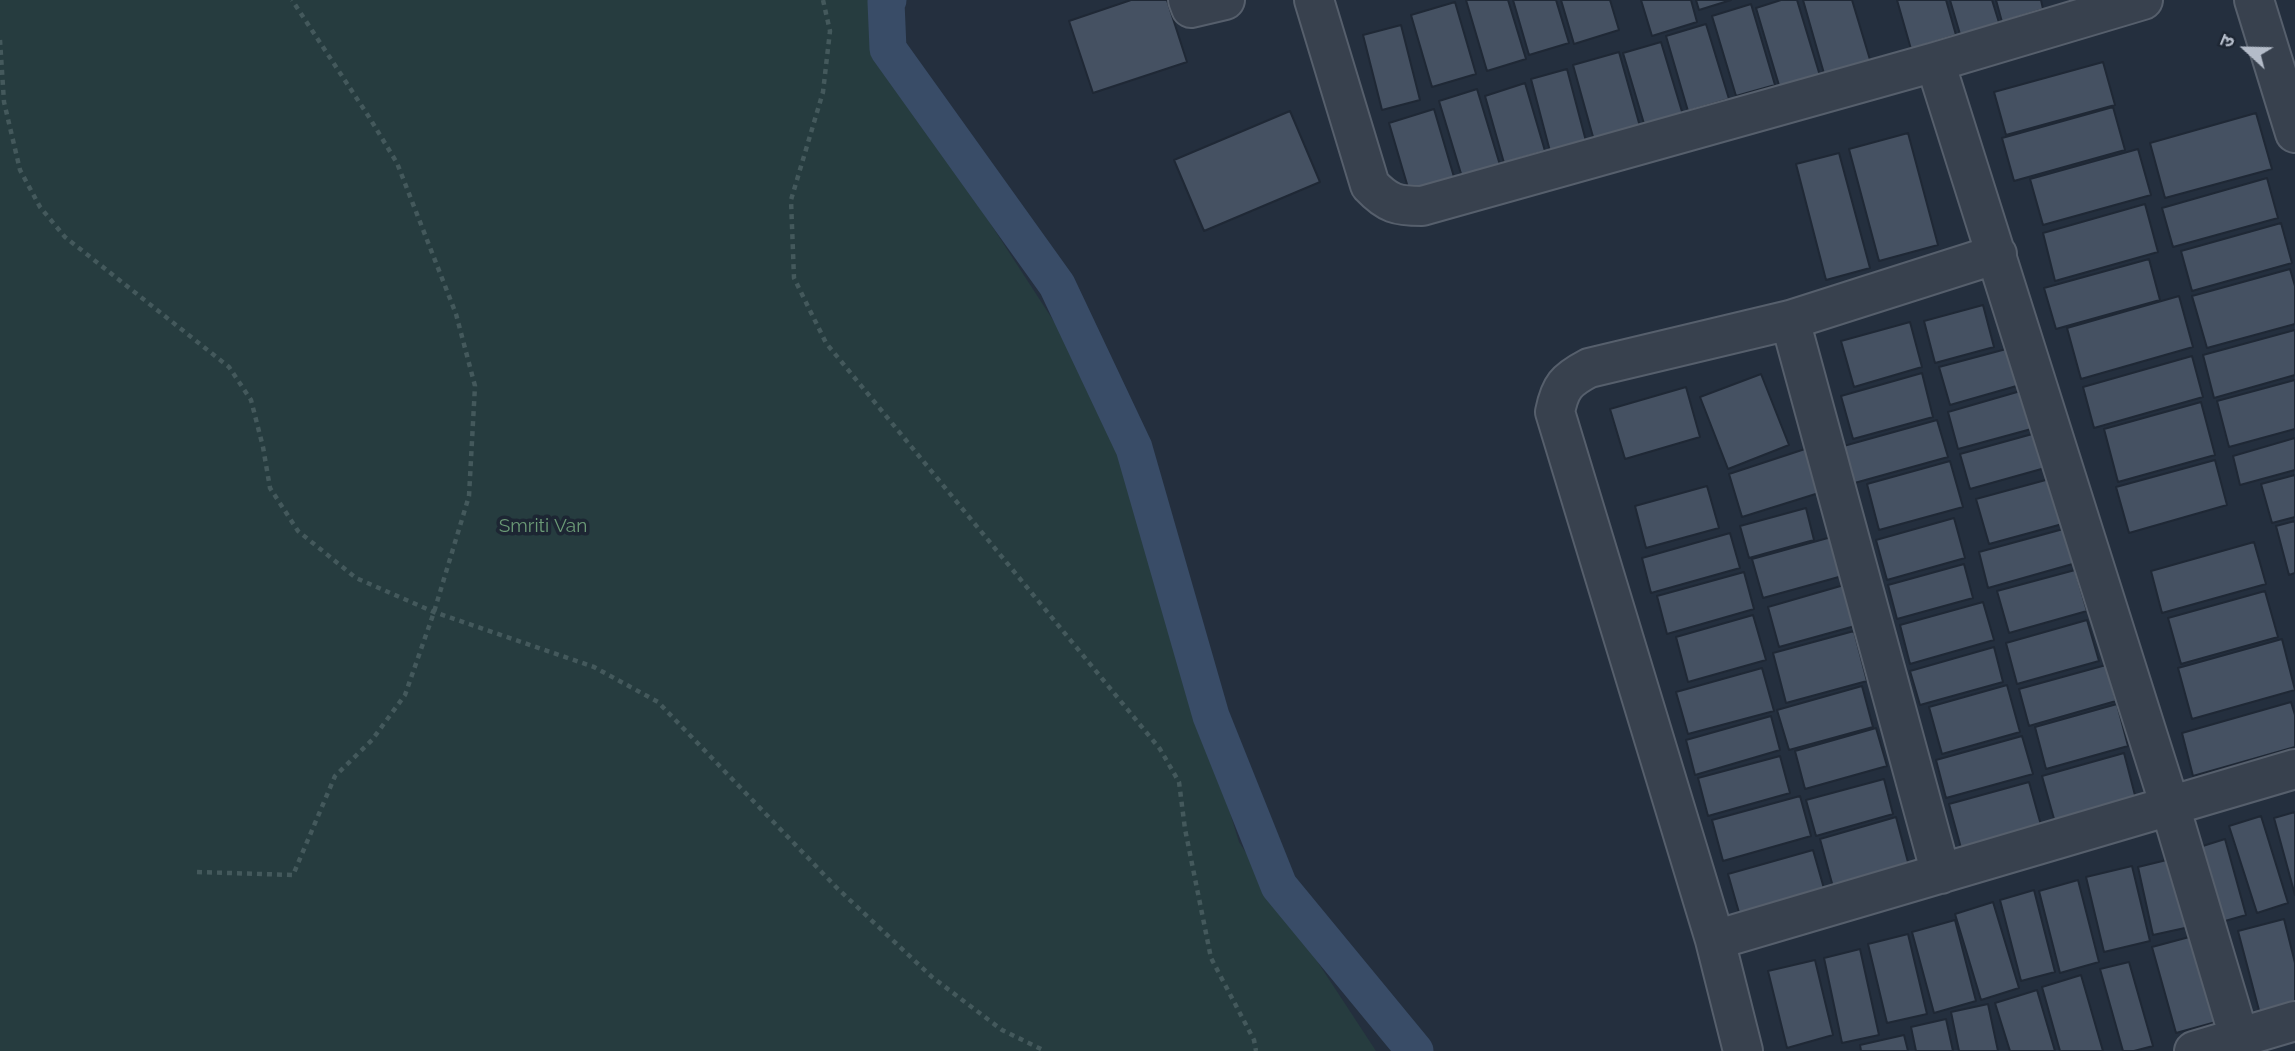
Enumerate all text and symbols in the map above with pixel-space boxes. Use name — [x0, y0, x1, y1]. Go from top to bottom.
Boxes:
north arrow — [2211, 14, 2281, 84]
text: उ — [2214, 32, 2239, 50]
park label: Smriti Van — [499, 515, 587, 537]

